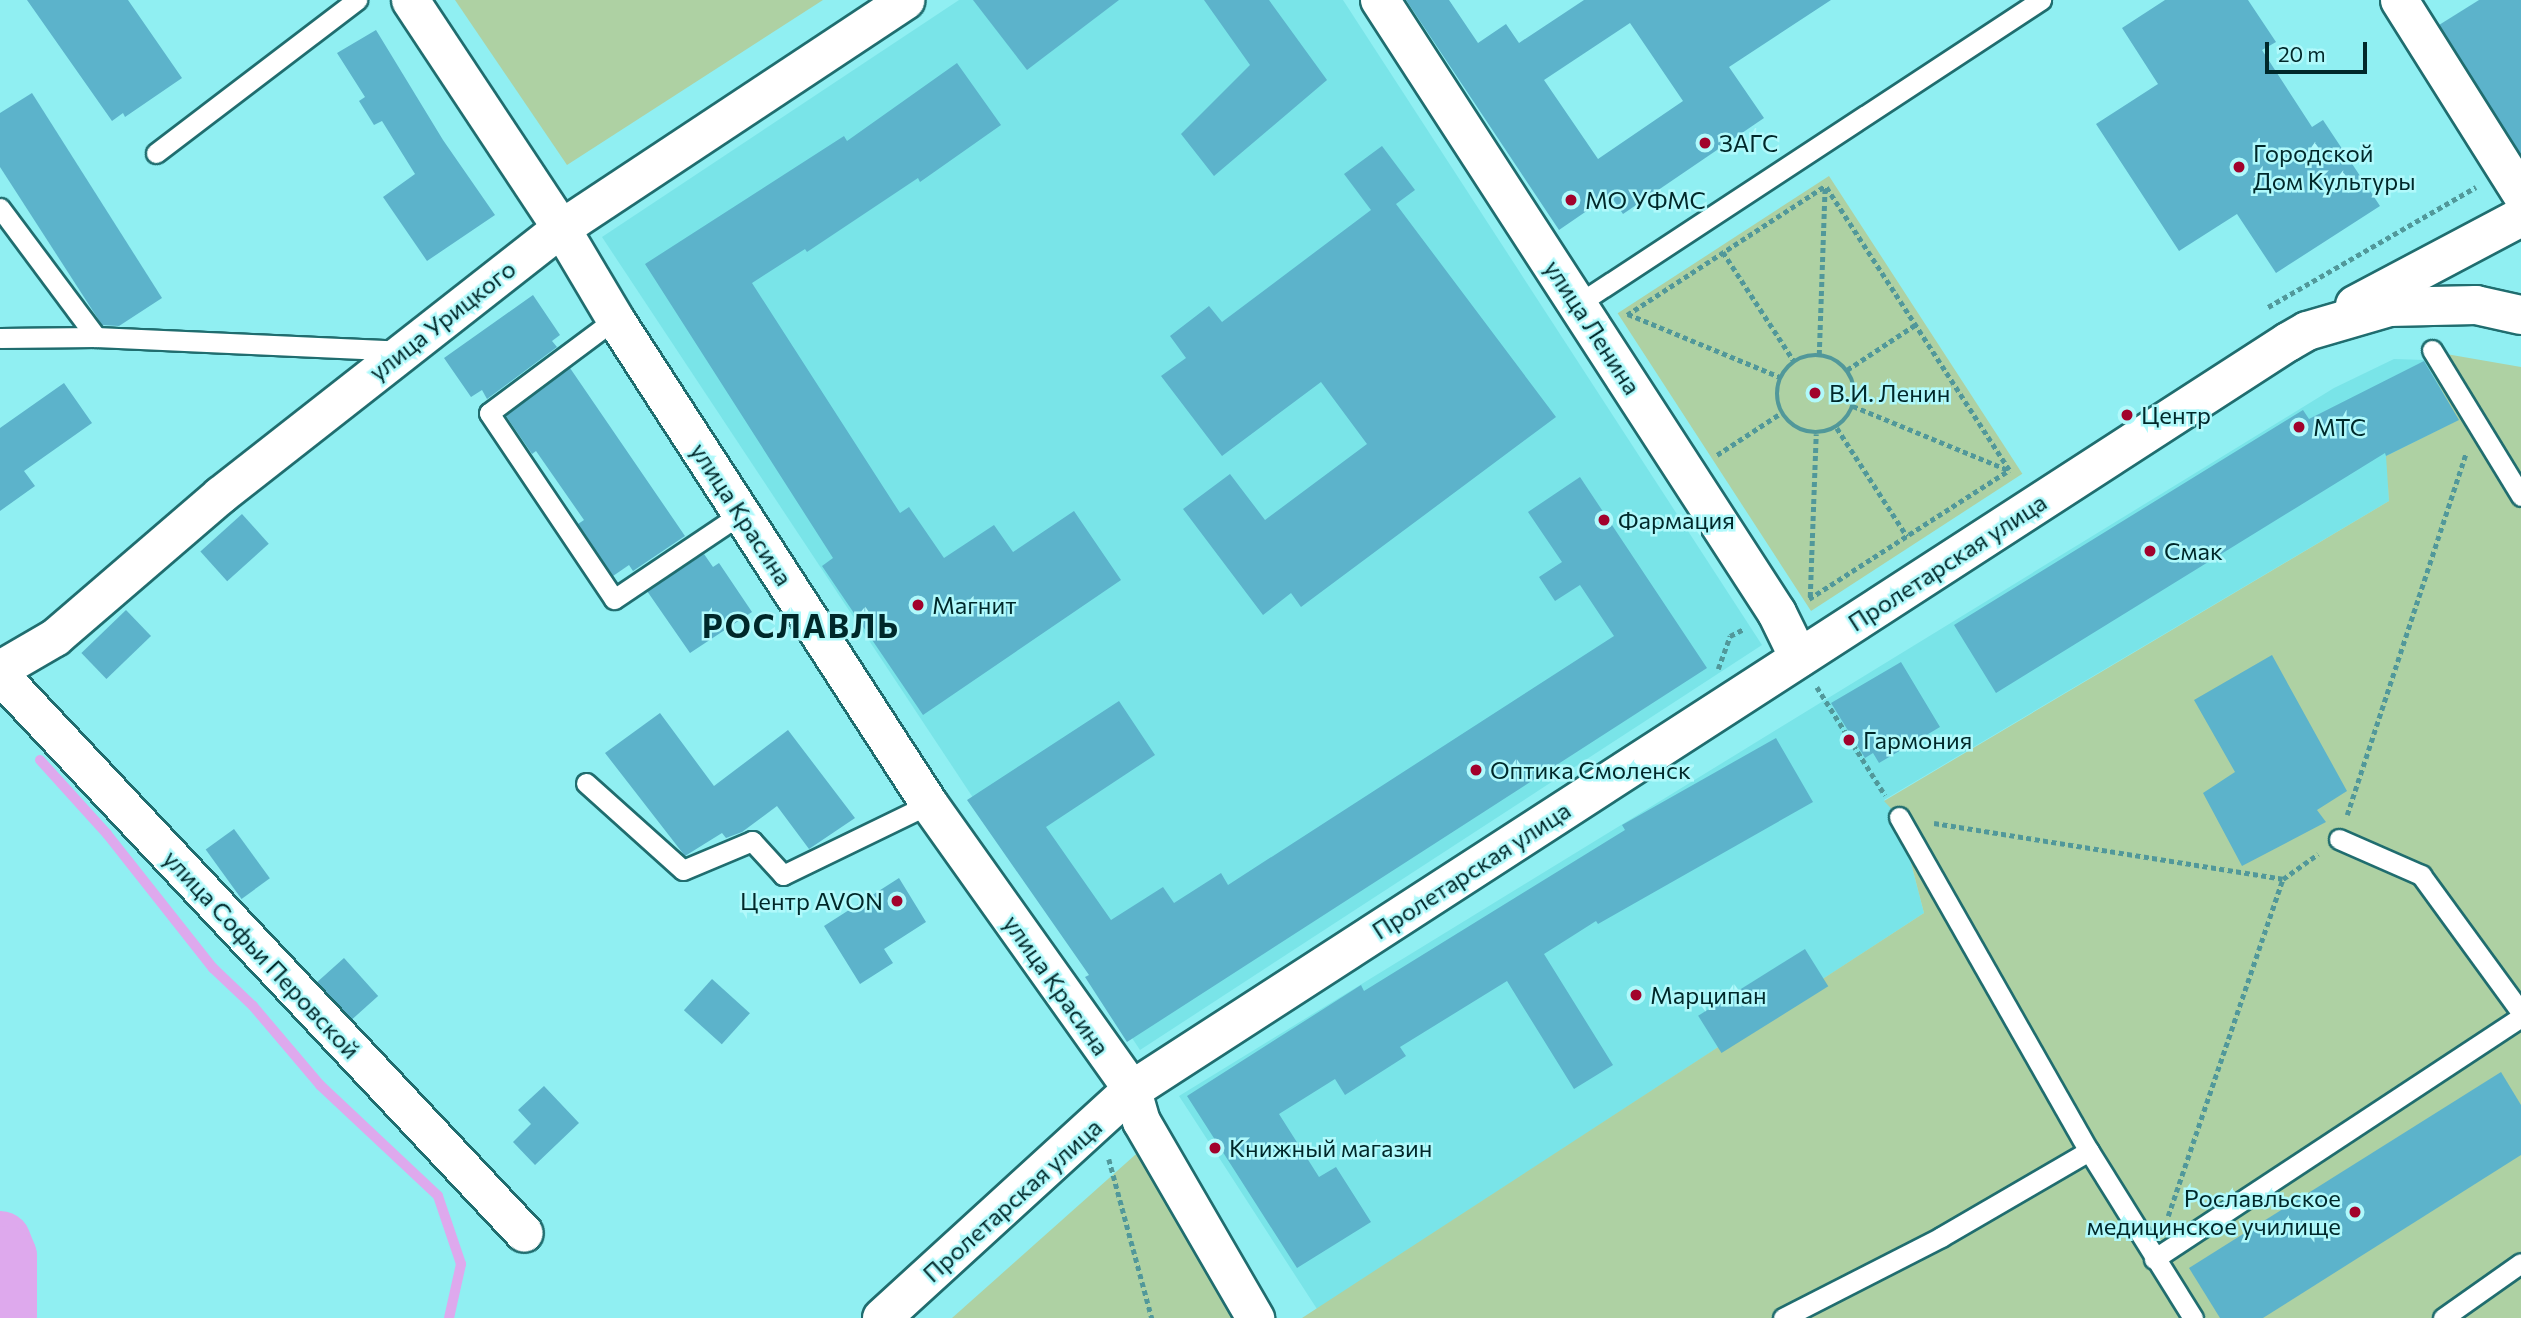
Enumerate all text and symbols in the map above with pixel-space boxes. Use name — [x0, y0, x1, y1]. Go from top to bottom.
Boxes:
scale bar — [2269, 28, 2370, 72]
text: 20 m — [2278, 41, 2326, 66]
place label: ЗАГС — [1719, 129, 1778, 157]
marker: ЗАГС — [1697, 135, 1713, 151]
place label: Городской Дом Культуры — [2253, 139, 2416, 195]
marker: Городской Дом Культуры — [2231, 159, 2247, 175]
place label: МО УФМС — [1585, 186, 1706, 214]
marker: МО УФМС — [1563, 192, 1579, 208]
street label: улица Урицкого — [363, 254, 521, 386]
street label: улица Ленина — [1539, 254, 1647, 400]
place label: В.И. Ленин — [1829, 379, 1950, 407]
marker: В.И. Ленин — [1807, 385, 1823, 401]
place label: Центр — [2141, 401, 2211, 429]
marker: Центр — [2119, 407, 2135, 423]
place label: МТС — [2313, 413, 2366, 441]
marker: МТС — [2291, 419, 2307, 435]
street label: улица Красина — [685, 437, 799, 591]
street label: Пролетарская улица — [1843, 487, 2051, 637]
place label: Фармация — [1618, 506, 1735, 534]
marker: Фармация — [1596, 512, 1612, 528]
place label: Смак — [2164, 537, 2223, 565]
marker: Смак — [2142, 543, 2158, 559]
place label: Магнит — [932, 591, 1016, 619]
marker: Магнит — [910, 597, 926, 613]
district label: РОСЛАВЛЬ — [703, 606, 899, 644]
place label: Гармония — [1863, 726, 1972, 754]
marker: Гармония — [1841, 732, 1857, 748]
place label: Оптика Смоленск — [1490, 756, 1691, 784]
marker: Оптика Смоленск — [1468, 762, 1484, 778]
street label: Пролетарская улица — [1367, 795, 1575, 945]
street label: улица Софьи Перовской — [158, 844, 366, 1064]
place label: Центр AVON — [740, 887, 883, 915]
marker: Центр AVON — [889, 893, 905, 909]
street label: улица Красина — [998, 909, 1116, 1061]
place label: Марципан — [1650, 981, 1767, 1009]
marker: Марципан — [1628, 987, 1644, 1003]
street label: Пролетарская улица — [917, 1112, 1107, 1288]
place label: Книжный магазин — [1229, 1134, 1433, 1162]
marker: Книжный магазин — [1207, 1140, 1223, 1156]
place label: Рославльское медицинское училище — [2087, 1184, 2341, 1240]
marker: Рославльское медицинское училище — [2347, 1204, 2363, 1220]

